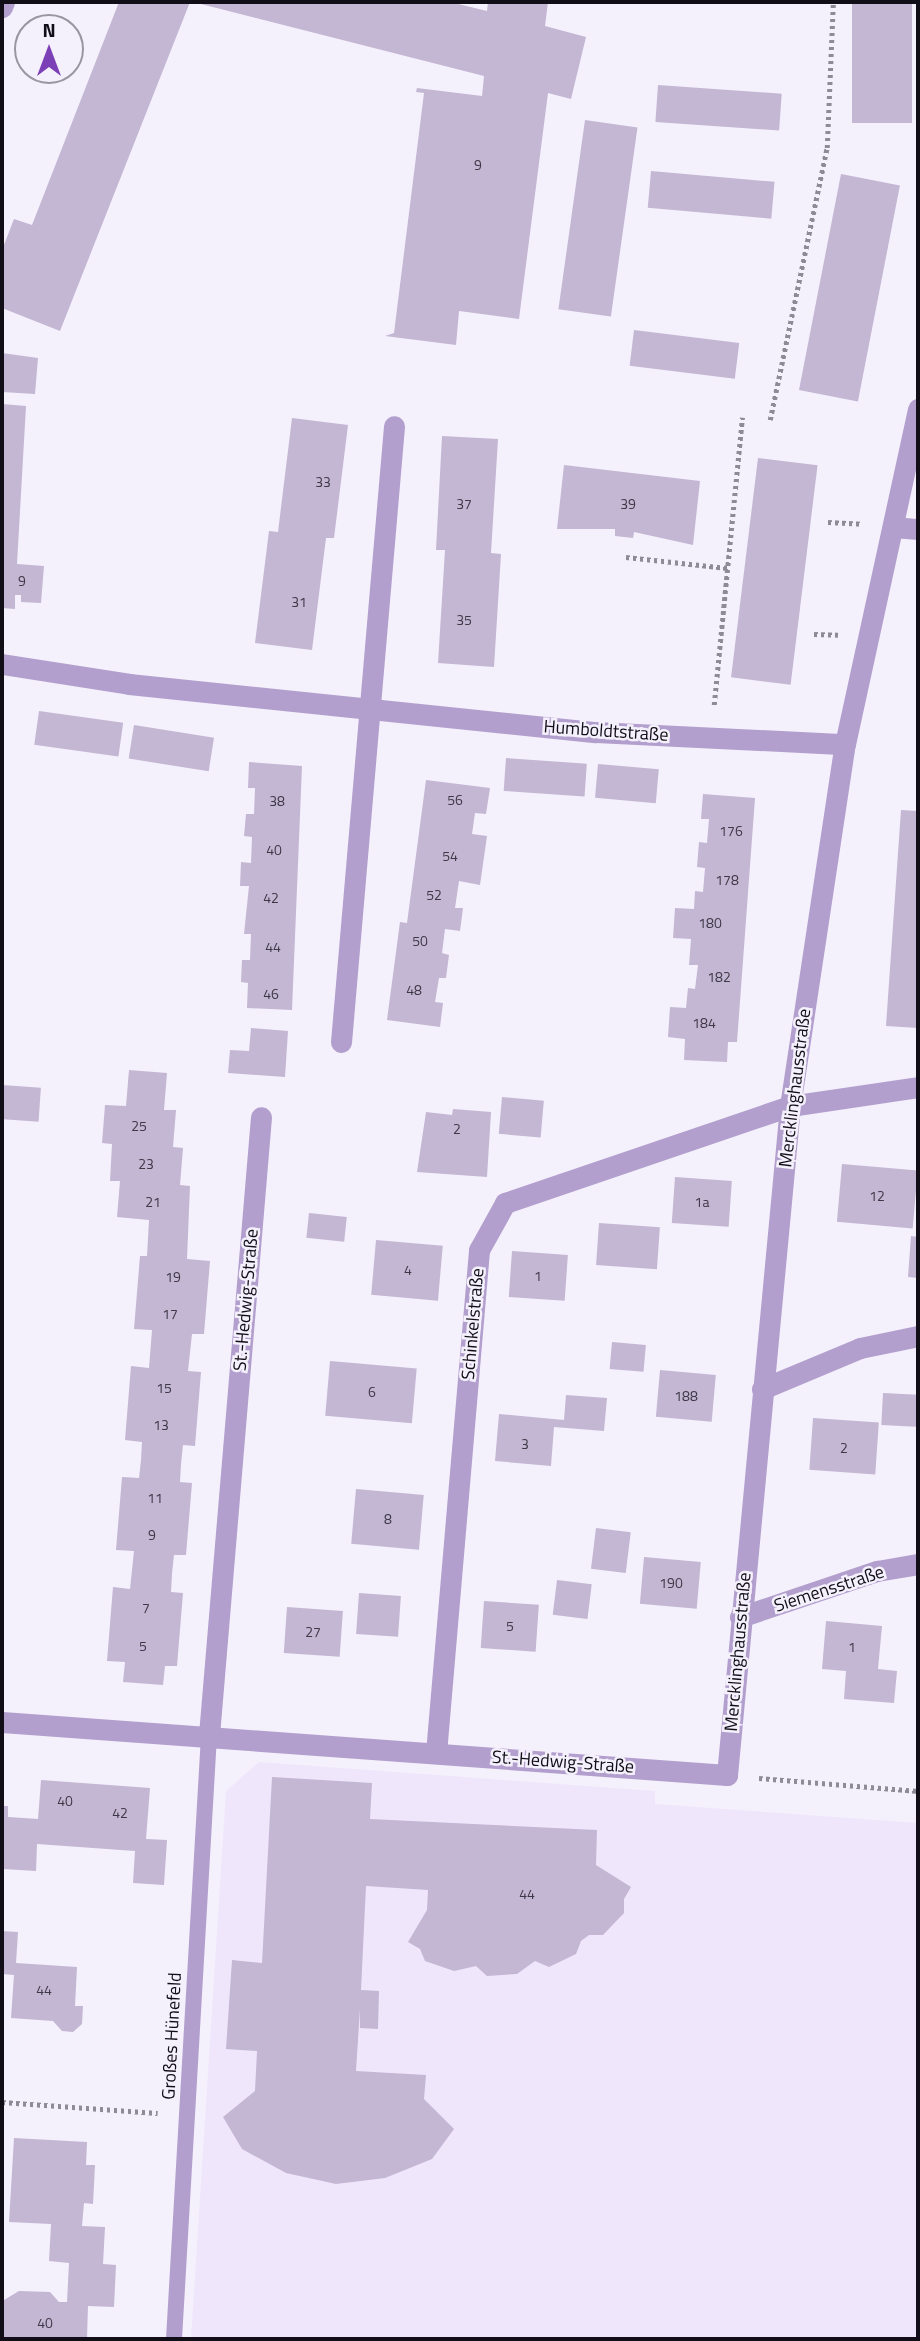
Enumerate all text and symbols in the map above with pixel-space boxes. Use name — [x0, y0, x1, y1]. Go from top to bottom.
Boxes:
north arrow — [14, 14, 84, 84]
text: N — [42, 15, 56, 44]
house number: 9 — [474, 157, 482, 173]
house number: 33 — [315, 474, 331, 490]
house number: 37 — [456, 496, 472, 512]
house number: 39 — [620, 496, 636, 512]
house number: 9 — [18, 573, 26, 589]
house number: 31 — [291, 594, 307, 610]
house number: 35 — [456, 612, 472, 628]
street label: Humboldtstraße — [543, 716, 669, 746]
house number: 56 — [447, 792, 463, 808]
house number: 38 — [269, 793, 285, 809]
house number: 176 — [719, 823, 743, 839]
house number: 40 — [266, 842, 282, 858]
house number: 54 — [442, 848, 458, 864]
house number: 178 — [715, 872, 739, 888]
house number: 52 — [426, 887, 442, 903]
house number: 42 — [263, 890, 279, 906]
house number: 180 — [698, 915, 722, 931]
house number: 50 — [412, 933, 428, 949]
house number: 44 — [265, 939, 281, 955]
house number: 182 — [707, 969, 731, 985]
house number: 48 — [406, 982, 422, 998]
house number: 46 — [263, 986, 279, 1002]
street label: Mercklinghausstraße — [775, 1007, 815, 1169]
house number: 184 — [692, 1015, 716, 1031]
house number: 25 — [131, 1118, 147, 1134]
house number: 2 — [453, 1121, 461, 1137]
house number: 23 — [138, 1156, 154, 1172]
house number: 12 — [869, 1188, 885, 1204]
house number: 21 — [145, 1194, 161, 1210]
house number: 1a — [695, 1194, 709, 1210]
street label: St.-Hedwig-Straße — [229, 1228, 263, 1372]
house number: 4 — [404, 1262, 412, 1278]
street label: Schinkelstraße — [457, 1267, 489, 1381]
house number: 1 — [534, 1268, 542, 1284]
house number: 19 — [165, 1269, 181, 1285]
house number: 17 — [162, 1306, 178, 1322]
house number: 15 — [156, 1380, 172, 1396]
house number: 6 — [368, 1384, 376, 1400]
house number: 188 — [674, 1388, 698, 1404]
house number: 13 — [153, 1417, 169, 1433]
house number: 3 — [521, 1436, 529, 1452]
house number: 2 — [840, 1440, 848, 1456]
house number: 11 — [147, 1490, 163, 1506]
house number: 8 — [384, 1511, 392, 1527]
house number: 9 — [148, 1527, 156, 1543]
street label: Siemensstraße — [771, 1561, 887, 1617]
street label: Mercklinghausstraße — [720, 1572, 756, 1732]
house number: 190 — [659, 1575, 683, 1591]
house number: 7 — [142, 1600, 150, 1616]
house number: 5 — [506, 1618, 514, 1634]
house number: 27 — [305, 1624, 321, 1640]
house number: 5 — [139, 1638, 147, 1654]
house number: 1 — [848, 1639, 856, 1655]
street label: St.-Hedwig-Straße — [491, 1746, 635, 1778]
house number: 40 — [57, 1793, 73, 1809]
house number: 42 — [112, 1805, 128, 1821]
house number: 44 — [519, 1886, 535, 1902]
street label: Großes Hünefeld — [158, 1972, 186, 2100]
house number: 44 — [36, 1982, 52, 1998]
house number: 40 — [37, 2315, 53, 2331]

